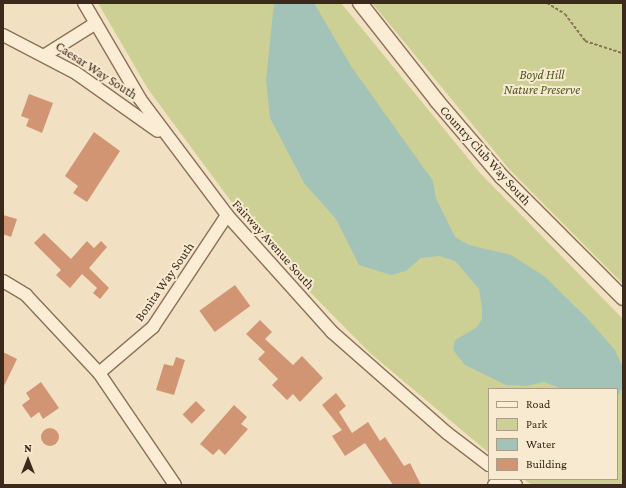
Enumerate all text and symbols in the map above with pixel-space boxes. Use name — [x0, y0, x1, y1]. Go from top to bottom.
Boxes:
street label: Caesar Way South — [52, 39, 140, 103]
park label: Boyd Hill Nature Preserve — [504, 68, 580, 99]
street label: Country Club Way South — [436, 103, 534, 209]
street label: Fairway Avenue South — [229, 197, 317, 293]
street label: Bonita Way South — [132, 239, 198, 325]
legend — [488, 388, 618, 480]
text: Road — [526, 397, 550, 411]
text: Park — [526, 417, 547, 431]
text: Water — [526, 437, 555, 451]
north arrow — [8, 440, 48, 480]
text: N — [24, 442, 32, 454]
text: Building — [526, 457, 567, 471]

